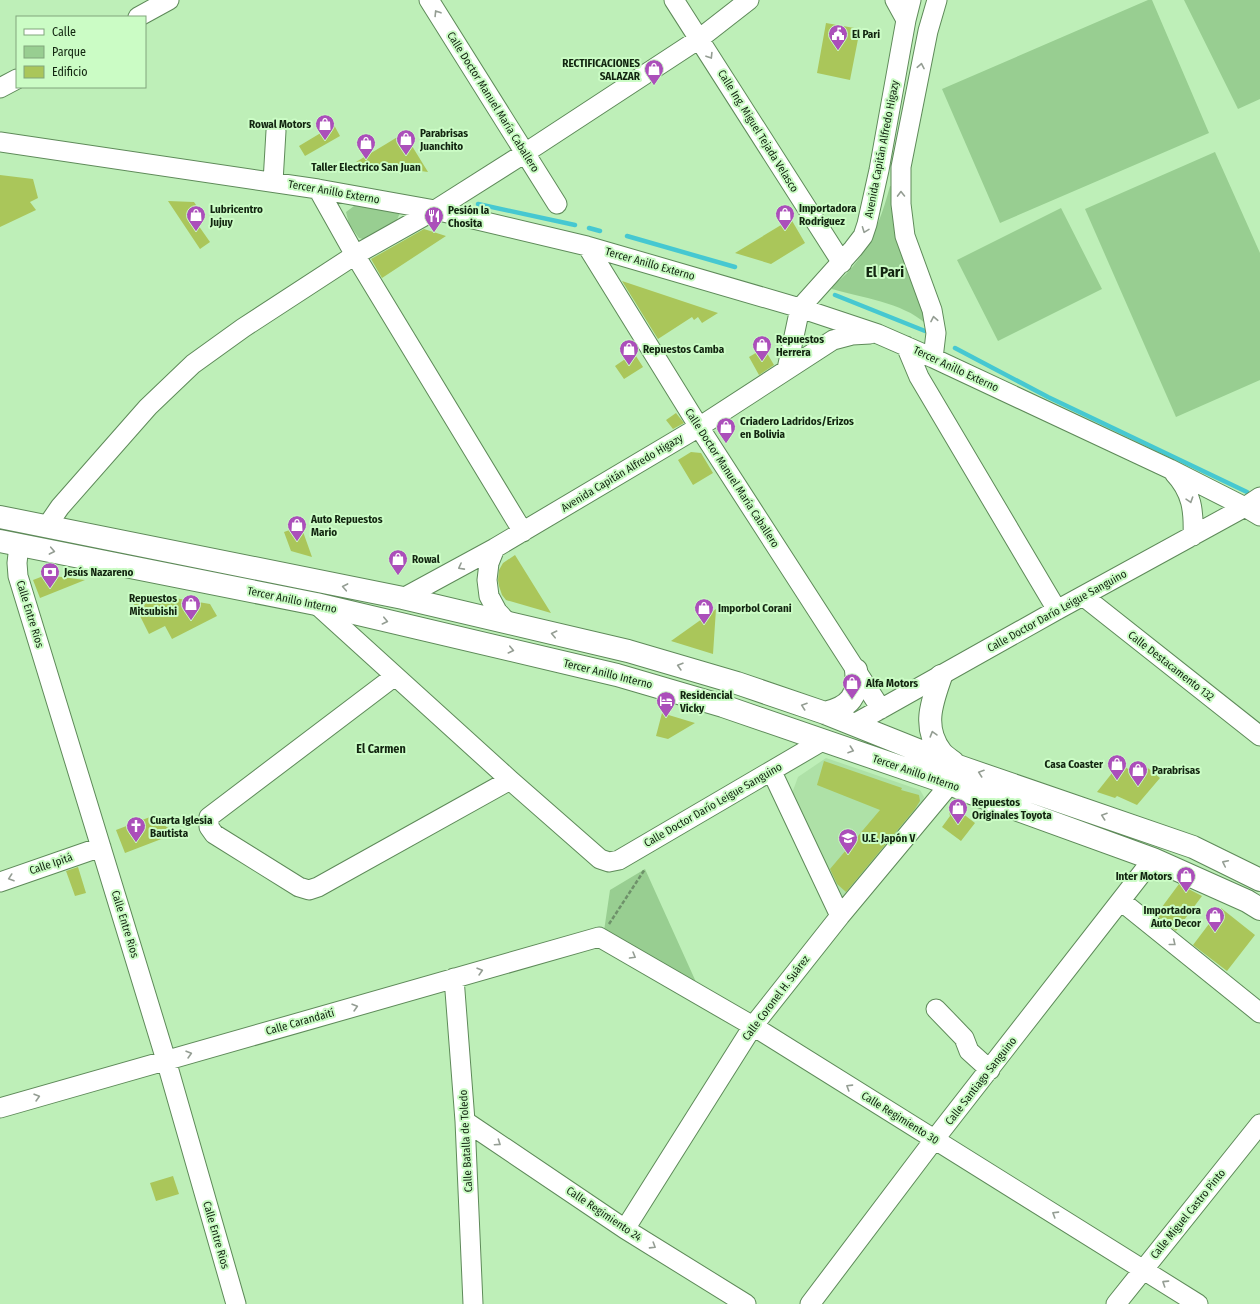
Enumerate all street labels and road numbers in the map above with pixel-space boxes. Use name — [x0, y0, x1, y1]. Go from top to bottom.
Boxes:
street label: Calle Doctor Manuel María Caballero — [444, 29, 542, 175]
street label: Calle Ing. Miguel Tejada Velasco — [715, 68, 801, 195]
street label: Avenida Capitán Alfredo Higazy — [862, 79, 902, 219]
street label: Tercer Anillo Externo — [287, 178, 381, 206]
street label: Tercer Anillo Externo — [604, 245, 696, 283]
street label: Tercer Anillo Externo — [911, 344, 1001, 395]
street label: Calle Doctor Manuel María Caballero — [682, 406, 782, 550]
street label: Avenida Capitán Alfredo Higazy — [559, 431, 685, 515]
street label: Calle Doctor Darío Leigue Sanguino — [985, 567, 1129, 655]
street label: Calle Entre Rios — [14, 579, 47, 650]
street label: Tercer Anillo Interno — [246, 584, 338, 616]
street label: Calle Destacamento 132 — [1125, 628, 1217, 704]
street label: Tercer Anillo Interno — [562, 657, 654, 691]
street label: Tercer Anillo Interno — [871, 752, 961, 794]
street label: Calle Doctor Darío Leigue Sanguino — [642, 760, 784, 850]
street label: Calle Ipitá — [28, 851, 74, 877]
street label: Calle Entre Rios — [109, 889, 142, 960]
street label: Calle Coronel H. Suárez — [740, 952, 813, 1043]
street label: Calle Carandaití — [264, 1006, 336, 1038]
street label: Calle Santiago Sanguino — [943, 1034, 1019, 1128]
street label: Calle Batalla de Toledo — [457, 1089, 475, 1193]
street label: Calle Regimiento 30 — [859, 1089, 941, 1147]
street label: Calle Miguel Castro Pinto — [1148, 1166, 1228, 1261]
street label: Calle Regimiento 24 — [564, 1184, 645, 1244]
street label: Calle Entre Rios — [200, 1200, 232, 1271]

